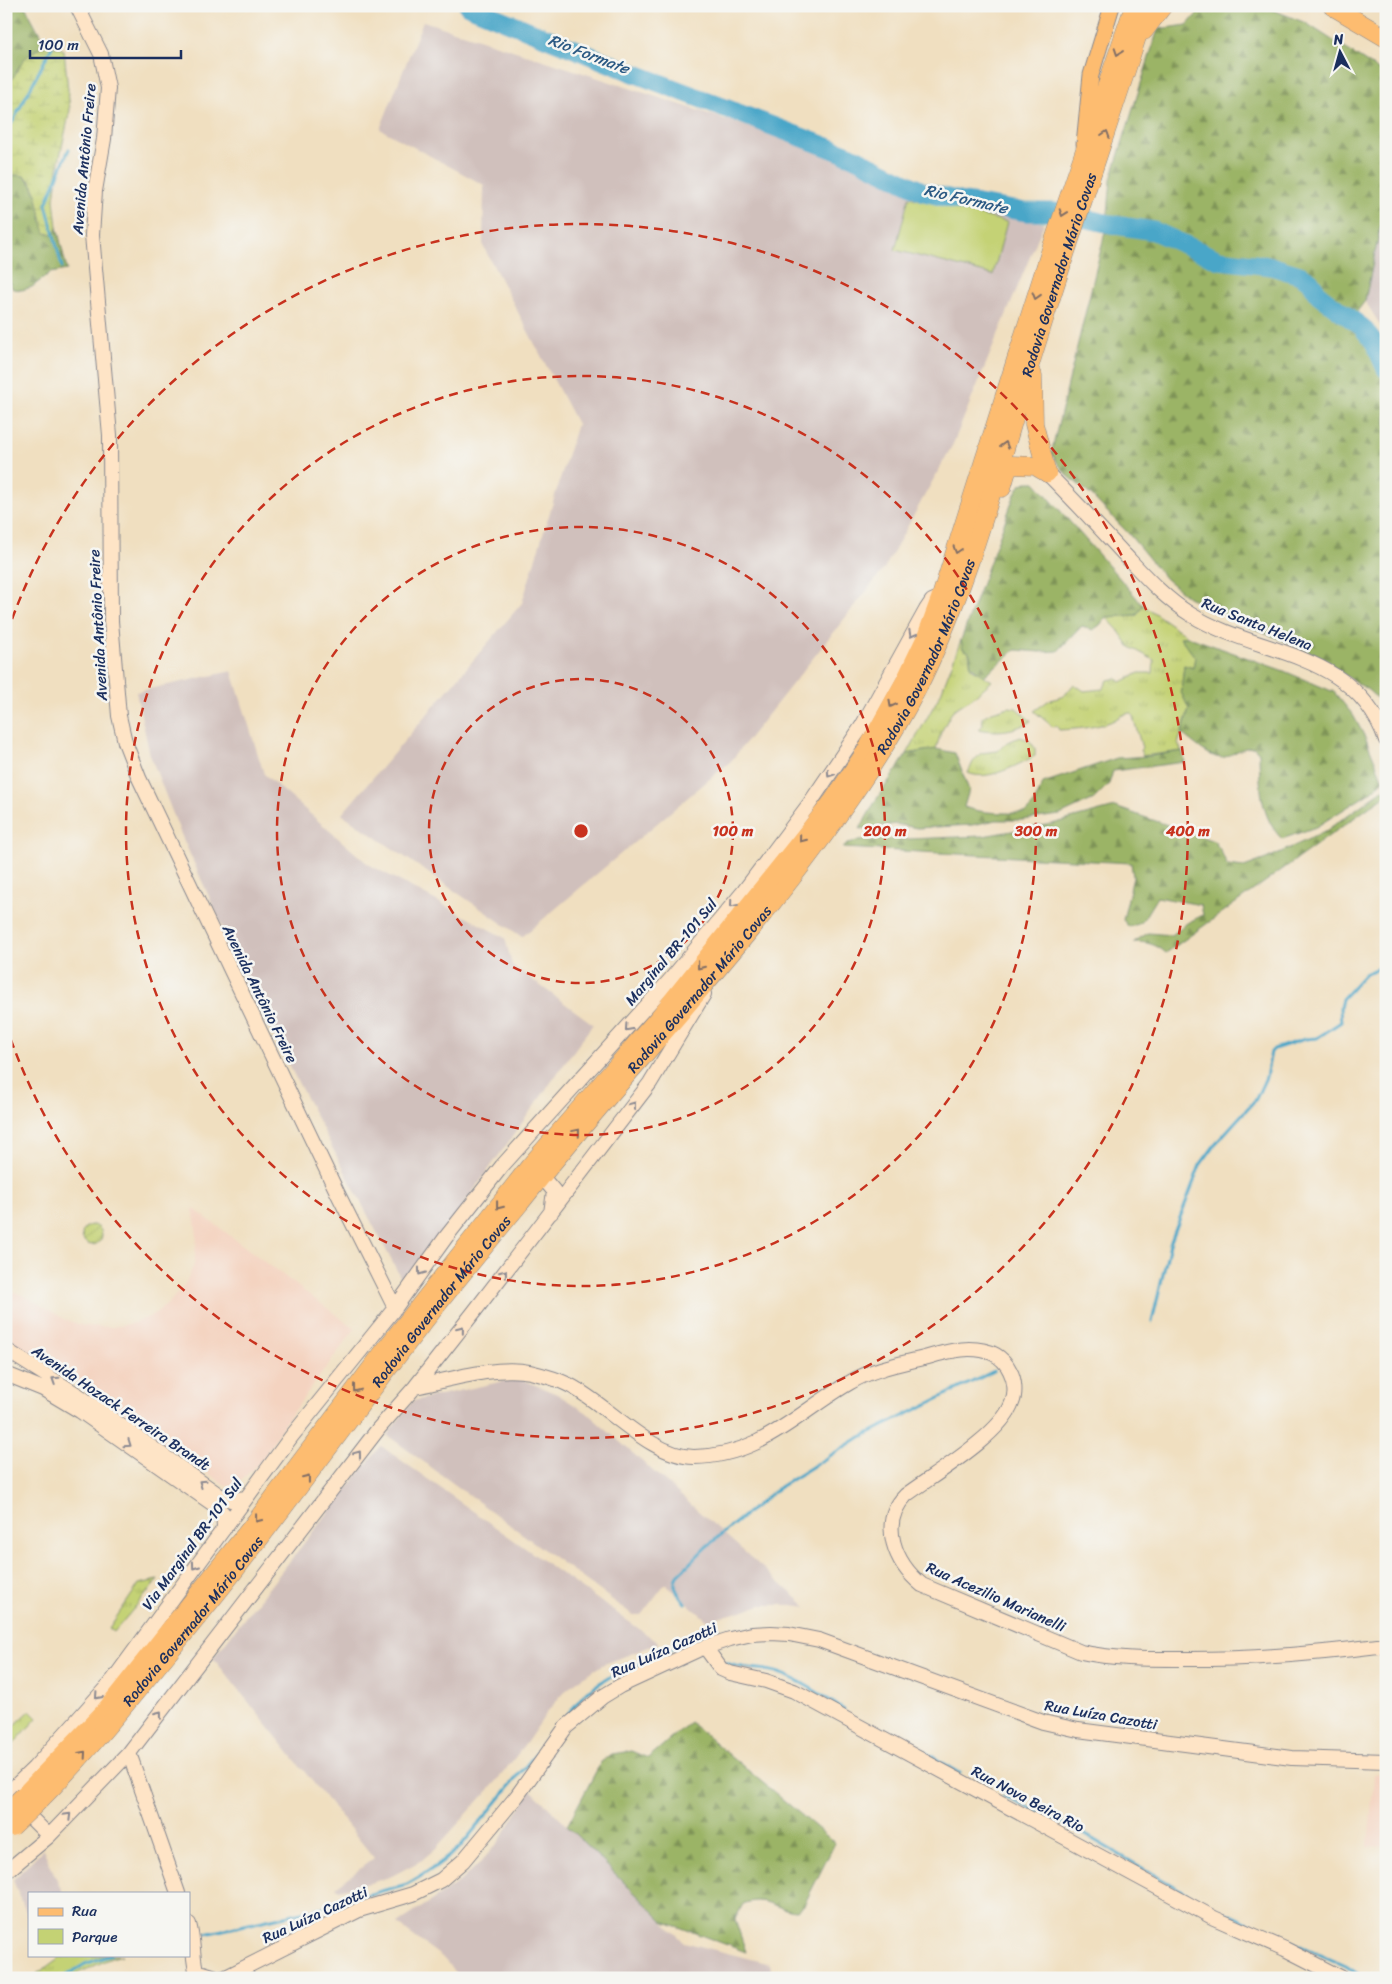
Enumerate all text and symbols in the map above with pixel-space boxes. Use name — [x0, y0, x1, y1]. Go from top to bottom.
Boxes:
water label: Rio Formate — [544, 25, 635, 83]
text: N — [1332, 27, 1345, 53]
scale bar — [30, 28, 181, 60]
north arrow — [1314, 28, 1364, 78]
text: 100 m — [38, 32, 79, 58]
one-way arrow — [1114, 47, 1124, 56]
street label: Avenida Antônio Freire — [64, 82, 104, 237]
one-way arrow — [1100, 131, 1110, 139]
street label: Rodovia Governador Mário Covas — [1014, 169, 1104, 380]
water label: Rio Formate — [922, 175, 1012, 223]
one-way arrow — [1059, 209, 1069, 217]
one-way arrow — [1032, 291, 1042, 299]
one-way arrow — [1000, 441, 1010, 450]
one-way arrow — [952, 545, 962, 554]
street label: Avenida Antônio Freire — [81, 548, 115, 702]
street label: Rodovia Governador Mário Covas — [870, 555, 983, 759]
street label: Rua Santa Helena — [1198, 590, 1317, 658]
one-way arrow — [909, 629, 919, 638]
one-way arrow — [888, 699, 898, 708]
one-way arrow — [827, 768, 836, 777]
text: 100 m — [713, 818, 754, 844]
text: 200 m — [862, 818, 907, 844]
text: 300 m — [1014, 818, 1058, 844]
text: 400 m — [1165, 818, 1210, 844]
centre of rings — [572, 822, 590, 840]
one-way arrow — [799, 834, 808, 843]
street label: Marginal BR-101 Sul — [618, 892, 724, 1012]
one-way arrow — [730, 898, 739, 907]
street label: Rodovia Governador Mário Covas — [621, 900, 779, 1079]
street label: Avenida Antônio Freire — [215, 919, 305, 1068]
one-way arrow — [698, 960, 706, 969]
one-way arrow — [624, 1022, 633, 1031]
one-way arrow — [628, 1102, 636, 1111]
one-way arrow — [571, 1129, 579, 1138]
one-way arrow — [495, 1200, 504, 1209]
street label: Rodovia Governador Mário Covas — [365, 1209, 518, 1393]
one-way arrow — [418, 1266, 426, 1275]
one-way arrow — [499, 1270, 508, 1279]
one-way arrow — [455, 1325, 464, 1334]
street label: Avenida Hozack Ferreira Brandt — [25, 1338, 216, 1478]
one-way arrow — [51, 1377, 60, 1386]
one-way arrow — [353, 1383, 361, 1392]
one-way arrow — [122, 1438, 131, 1447]
one-way arrow — [353, 1451, 361, 1460]
street label: Via Marginal BR-101 Sul — [135, 1472, 250, 1616]
one-way arrow — [302, 1475, 310, 1484]
one-way arrow — [199, 1480, 208, 1489]
one-way arrow — [255, 1513, 263, 1522]
street label: Rodovia Governador Mário Covas — [116, 1530, 270, 1712]
street label: Rua Acezilio Marianelli — [922, 1555, 1071, 1640]
one-way arrow — [193, 1560, 201, 1569]
street label: Rua Luíza Cazotti — [607, 1615, 722, 1685]
one-way arrow — [95, 1691, 104, 1700]
street label: Rua Luíza Cazotti — [1043, 1692, 1160, 1738]
one-way arrow — [153, 1711, 161, 1720]
one-way arrow — [77, 1750, 86, 1759]
street label: Rua Nova Beira Rio — [967, 1758, 1090, 1840]
one-way arrow — [62, 1813, 71, 1822]
street label: Rua Luíza Cazotti — [258, 1879, 373, 1951]
legend — [28, 1892, 190, 1956]
text: Rua — [72, 1898, 97, 1924]
text: Parque — [72, 1924, 117, 1950]

